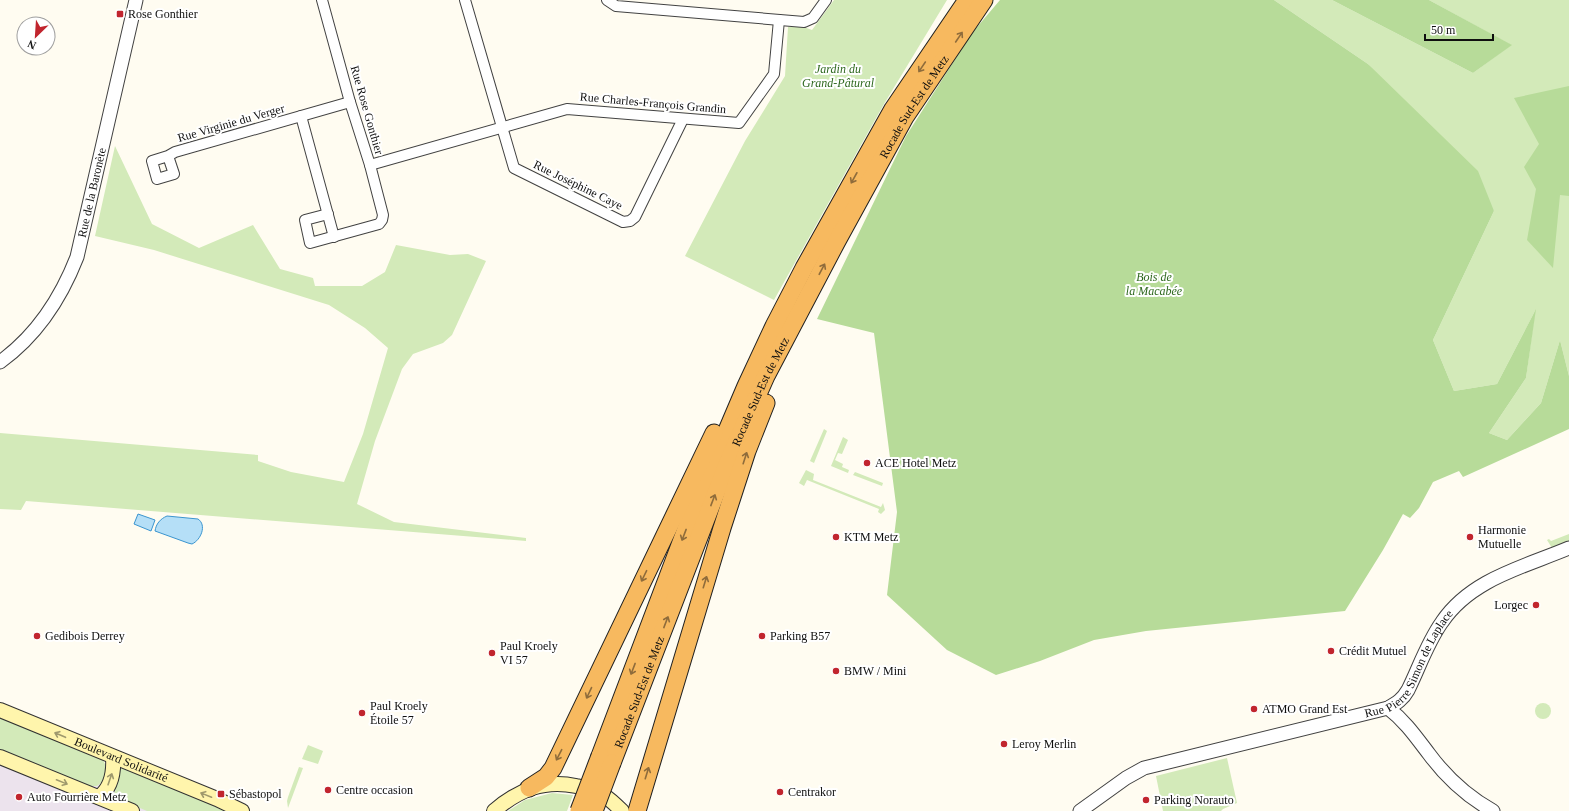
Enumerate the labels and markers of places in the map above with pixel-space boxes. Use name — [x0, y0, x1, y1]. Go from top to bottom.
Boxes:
place label: Rose Gonthier — [128, 7, 198, 21]
marker: Rose Gonthier — [115, 9, 125, 19]
place label: ACE Hotel Metz — [875, 456, 956, 470]
marker: ACE Hotel Metz — [862, 458, 872, 468]
place label: Harmonie Mutuelle — [1478, 523, 1526, 551]
place label: KTM Metz — [844, 530, 898, 544]
marker: KTM Metz — [831, 532, 841, 542]
marker: Harmonie Mutuelle — [1465, 532, 1475, 542]
place label: Lorgec — [1494, 598, 1528, 612]
marker: Lorgec — [1531, 600, 1541, 610]
place label: Gedibois Derrey — [45, 629, 125, 643]
place label: Parking B57 — [770, 629, 830, 643]
marker: Gedibois Derrey — [32, 631, 42, 641]
marker: Parking B57 — [757, 631, 767, 641]
place label: Paul Kroely VI 57 — [500, 639, 558, 667]
place label: Crédit Mutuel — [1339, 644, 1407, 658]
marker: Crédit Mutuel — [1326, 646, 1336, 656]
marker: Paul Kroely VI 57 — [487, 648, 497, 658]
place label: BMW / Mini — [844, 664, 907, 678]
marker: BMW / Mini — [831, 666, 841, 676]
place label: Paul Kroely Étoile 57 — [370, 699, 428, 727]
place label: ATMO Grand Est — [1262, 702, 1348, 716]
marker: ATMO Grand Est — [1249, 704, 1259, 714]
marker: Paul Kroely Étoile 57 — [357, 708, 367, 718]
place label: Leroy Merlin — [1012, 737, 1076, 751]
marker: Leroy Merlin — [999, 739, 1009, 749]
place label: Centre occasion — [336, 783, 413, 797]
marker: Centre occasion — [323, 785, 333, 795]
place label: Centrakor — [788, 785, 836, 799]
place label: Sébastopol — [229, 787, 282, 801]
marker: Centrakor — [775, 787, 785, 797]
marker: Sébastopol — [216, 789, 226, 799]
place label: Auto Fourrière Metz — [27, 790, 126, 804]
marker: Auto Fourrière Metz — [14, 792, 24, 802]
place label: Parking Norauto — [1154, 793, 1234, 807]
marker: Parking Norauto — [1141, 795, 1151, 805]

